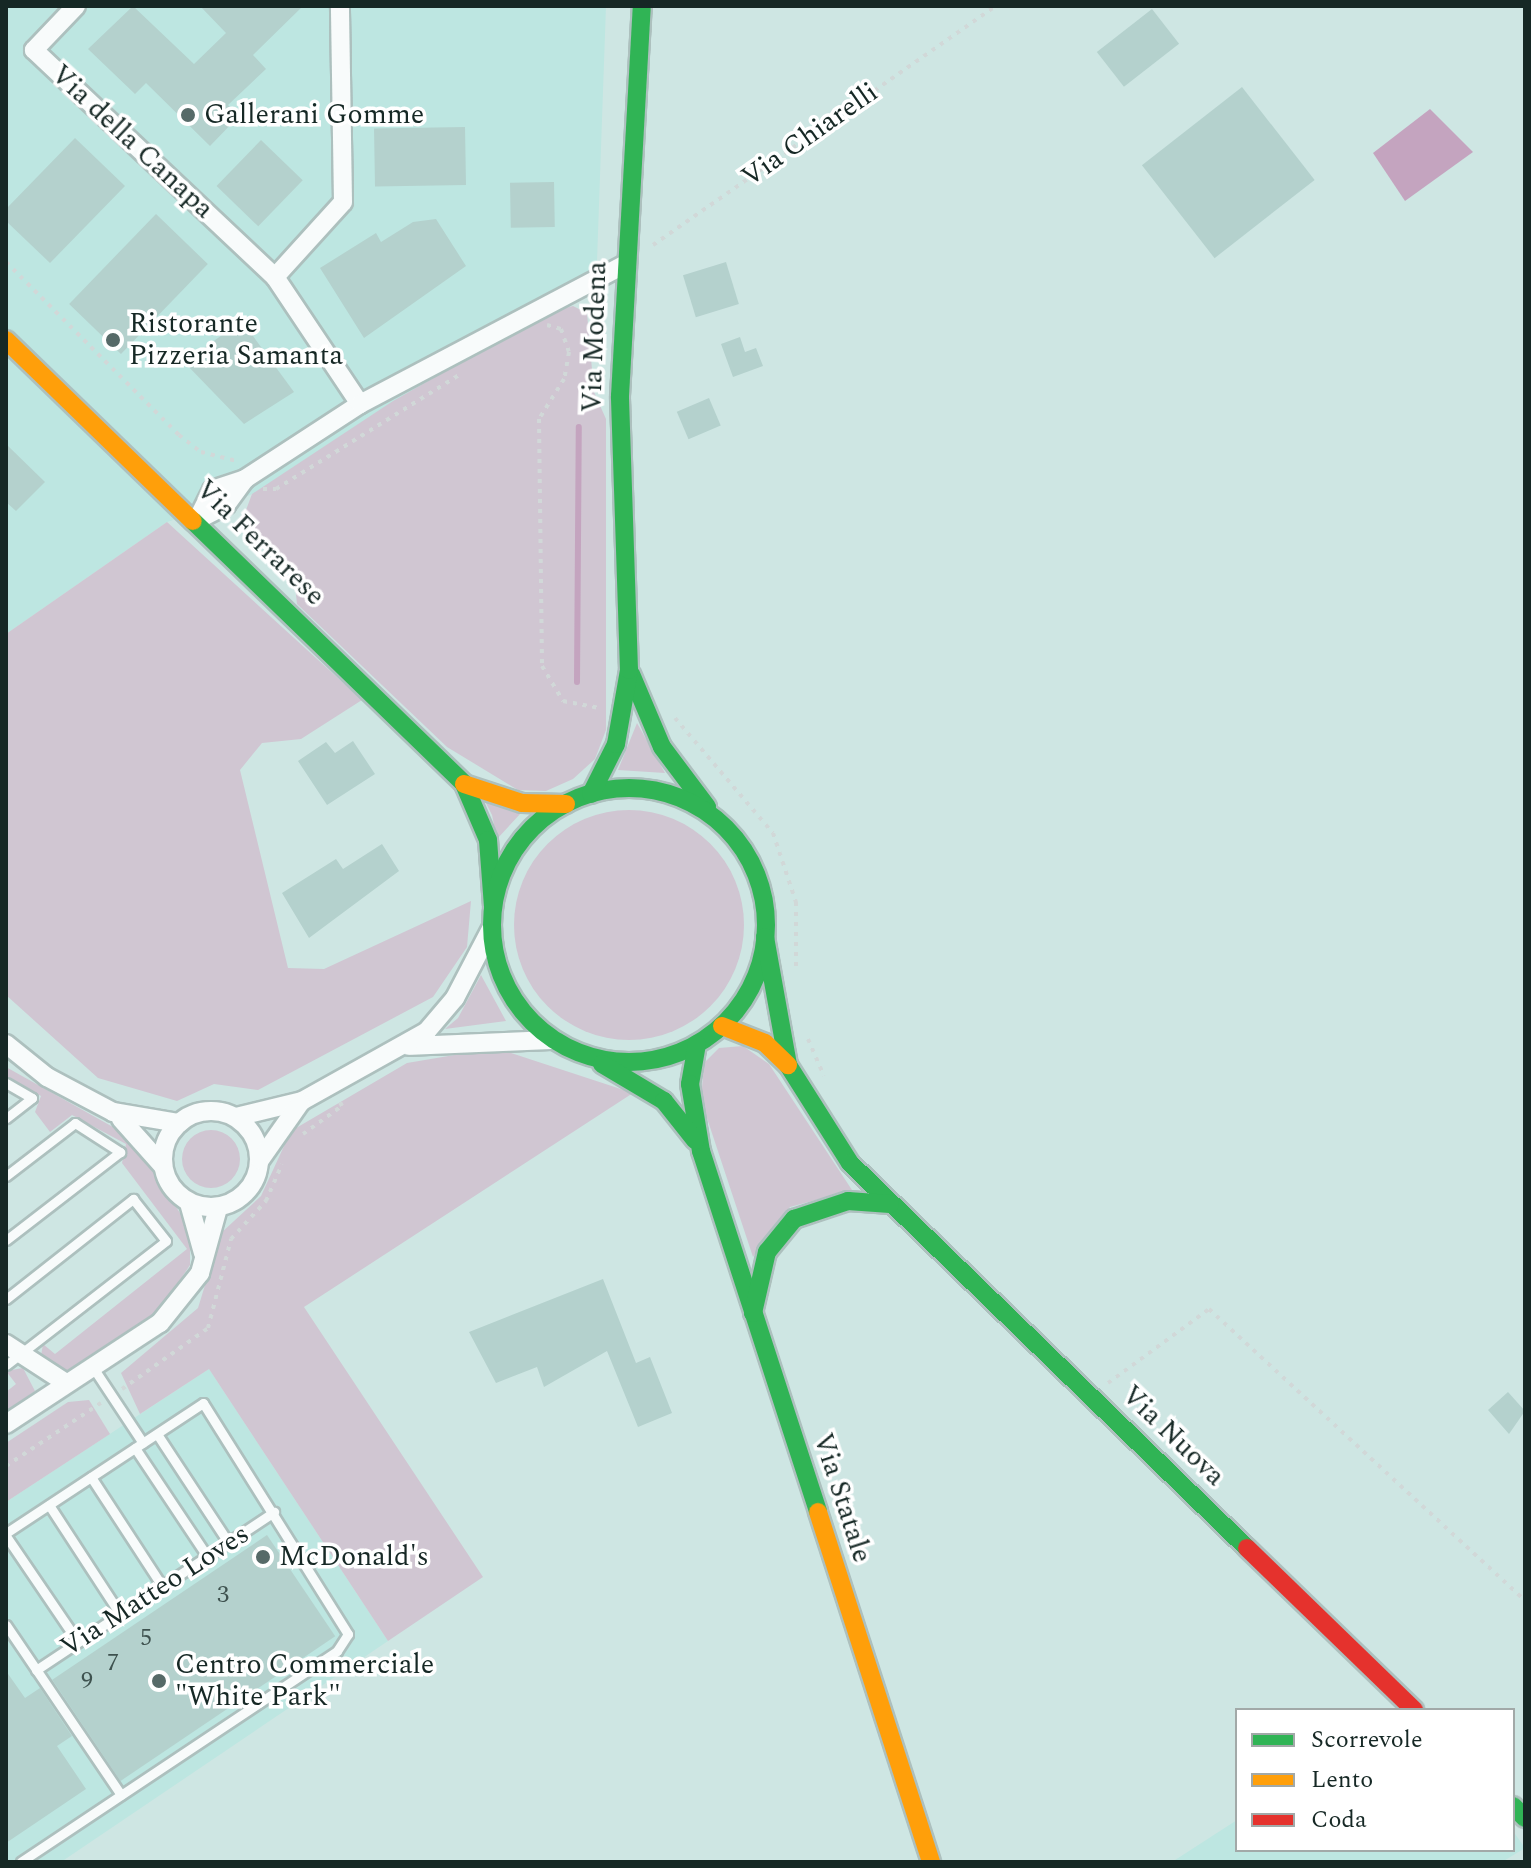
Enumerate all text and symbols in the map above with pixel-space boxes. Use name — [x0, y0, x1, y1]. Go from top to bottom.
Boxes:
street label: Via della Canapa — [44, 58, 220, 226]
street label: Via Chiarelli — [735, 76, 885, 194]
place label: Gallerani Gomme — [204, 98, 424, 132]
marker: Gallerani Gomme — [179, 106, 197, 124]
street label: Via Modena — [576, 261, 614, 413]
place label: Ristorante Pizzeria Samanta — [129, 307, 343, 373]
marker: Ristorante Pizzeria Samanta — [104, 331, 122, 349]
street label: Via Ferrarese — [188, 473, 332, 613]
street label: Via Nuova — [1114, 1379, 1232, 1493]
street label: Via Statale — [805, 1429, 879, 1567]
street label: Via Matteo Loves — [54, 1518, 256, 1664]
place label: McDonald's — [279, 1540, 429, 1574]
marker: McDonald's — [254, 1548, 272, 1566]
house number: 3 — [217, 1582, 229, 1610]
house number: 5 — [140, 1625, 152, 1653]
place label: Centro Commerciale "White Park" — [175, 1648, 434, 1714]
house number: 7 — [107, 1650, 119, 1678]
house number: 9 — [81, 1668, 93, 1696]
marker: Centro Commerciale "White Park" — [150, 1672, 168, 1690]
legend — [1235, 1708, 1515, 1852]
text: Scorrevole — [1311, 1722, 1423, 1758]
text: Lento — [1311, 1762, 1373, 1798]
text: Coda — [1311, 1802, 1367, 1838]

